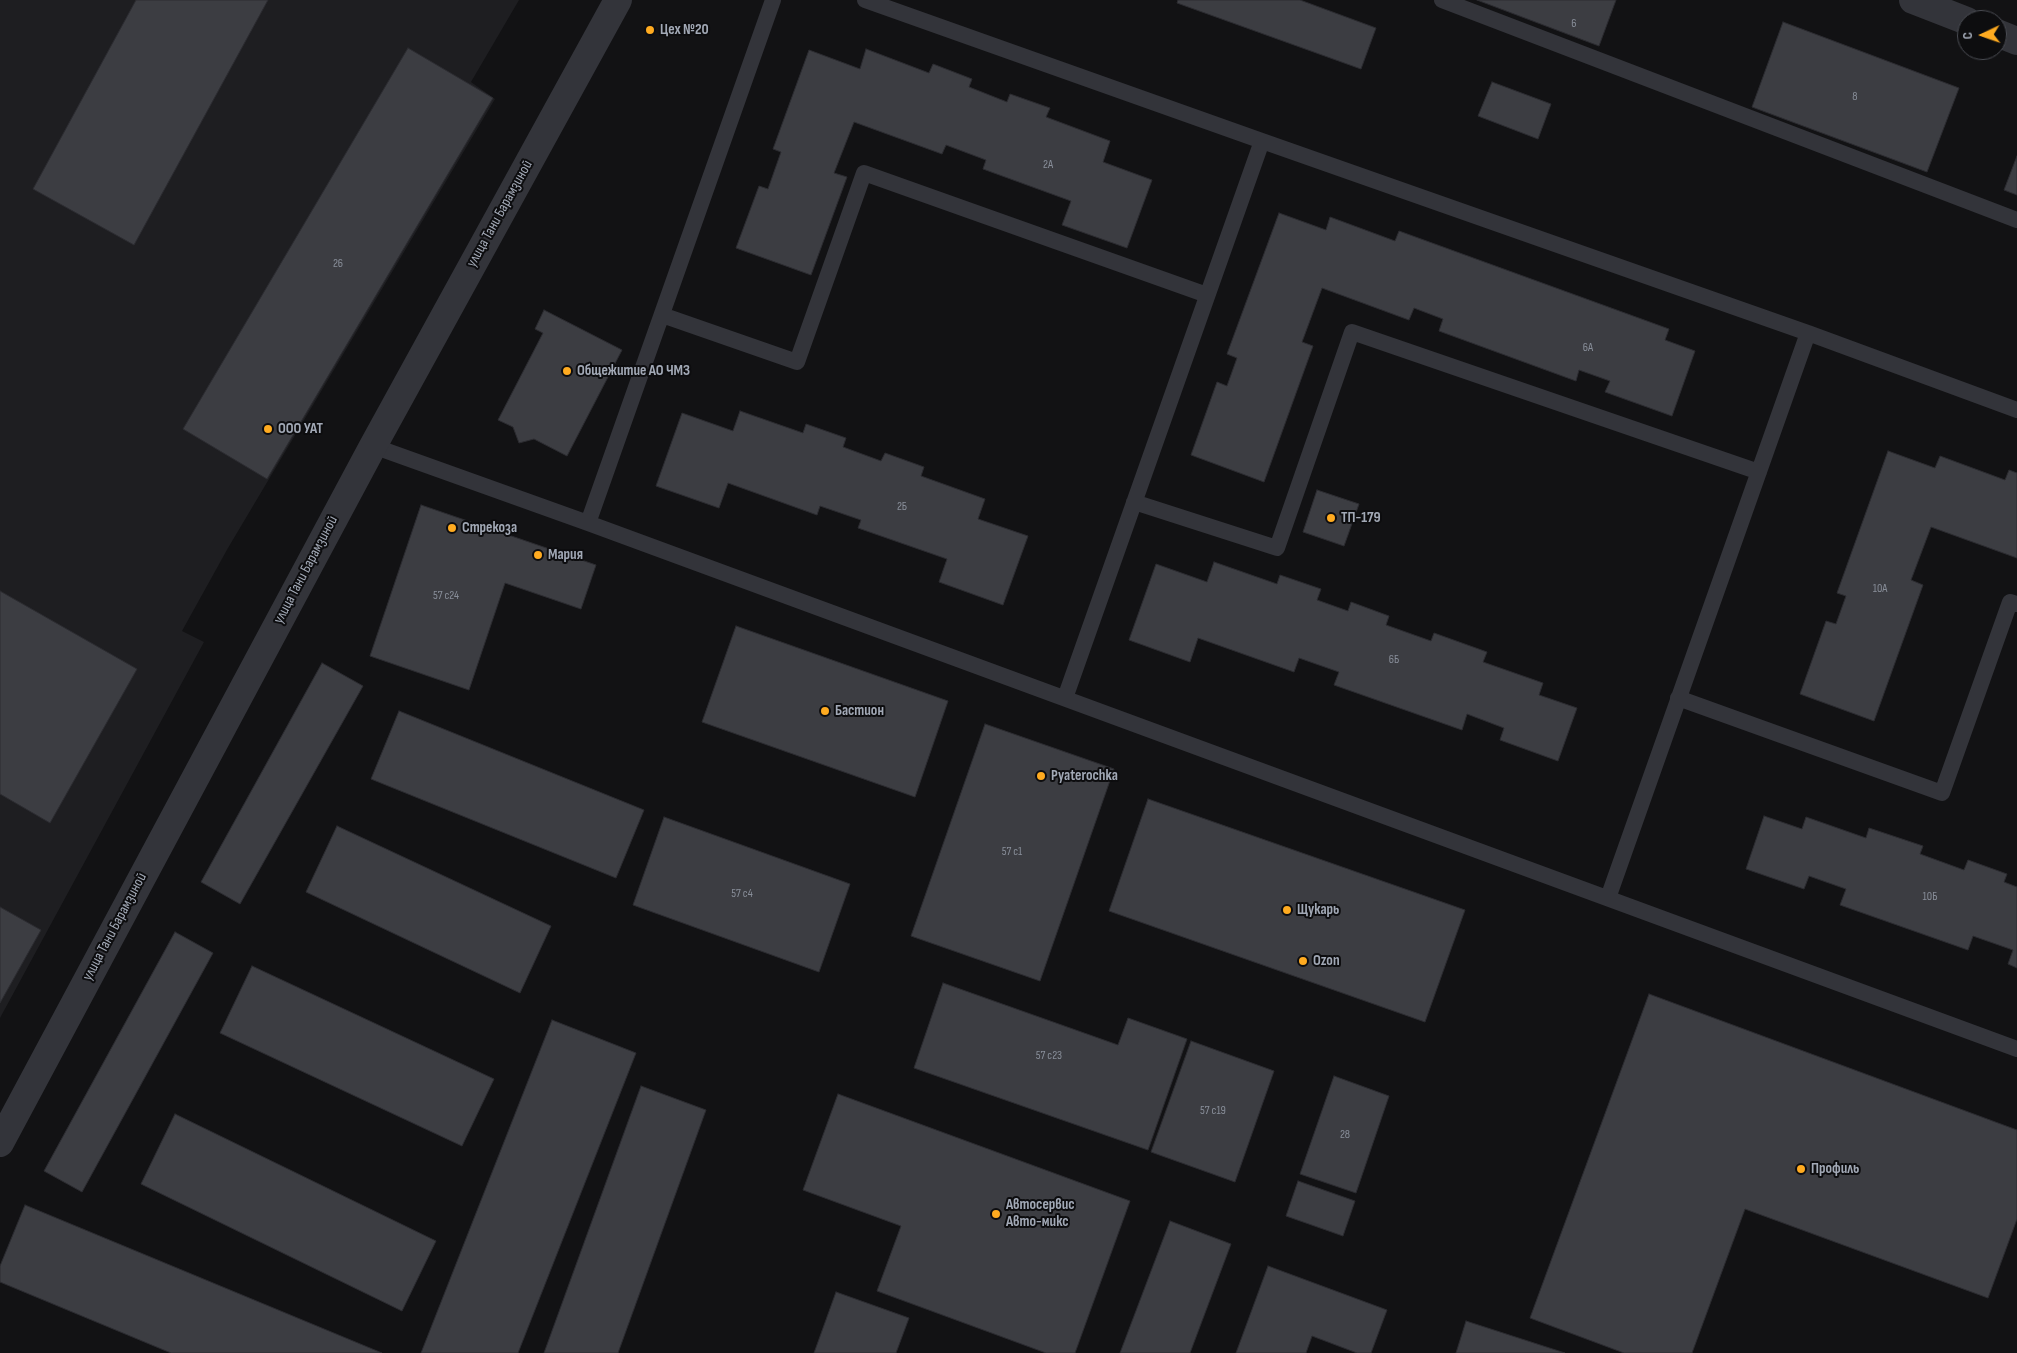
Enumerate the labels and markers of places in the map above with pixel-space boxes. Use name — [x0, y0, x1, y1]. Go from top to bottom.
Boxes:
place label: Цех №20 — [660, 21, 709, 39]
marker: Цех №20 — [644, 24, 656, 36]
place label: Общежитие АО ЧМЗ — [577, 362, 690, 380]
marker: Общежитие АО ЧМЗ — [561, 365, 573, 377]
place label: ООО УАТ — [278, 420, 323, 438]
marker: ООО УАТ — [262, 423, 274, 435]
place label: ТП-179 — [1341, 509, 1381, 527]
marker: ТП-179 — [1325, 512, 1337, 524]
place label: Стрекоза — [462, 519, 517, 537]
marker: Стрекоза — [446, 522, 458, 534]
place label: Мария — [548, 546, 583, 564]
marker: Мария — [532, 549, 544, 561]
place label: Бастион — [835, 702, 884, 720]
marker: Бастион — [819, 705, 831, 717]
place label: Pyaterochka — [1051, 767, 1118, 785]
marker: Pyaterochka — [1035, 770, 1047, 782]
place label: Щукарь — [1297, 901, 1339, 919]
marker: Щукарь — [1281, 904, 1293, 916]
place label: Ozon — [1313, 952, 1340, 970]
marker: Ozon — [1297, 955, 1309, 967]
place label: Профиль — [1811, 1160, 1859, 1178]
marker: Профиль — [1795, 1163, 1807, 1175]
place label: Автосервис Авто-микс — [1006, 1196, 1075, 1231]
marker: Автосервис Авто-микс — [990, 1208, 1002, 1220]

